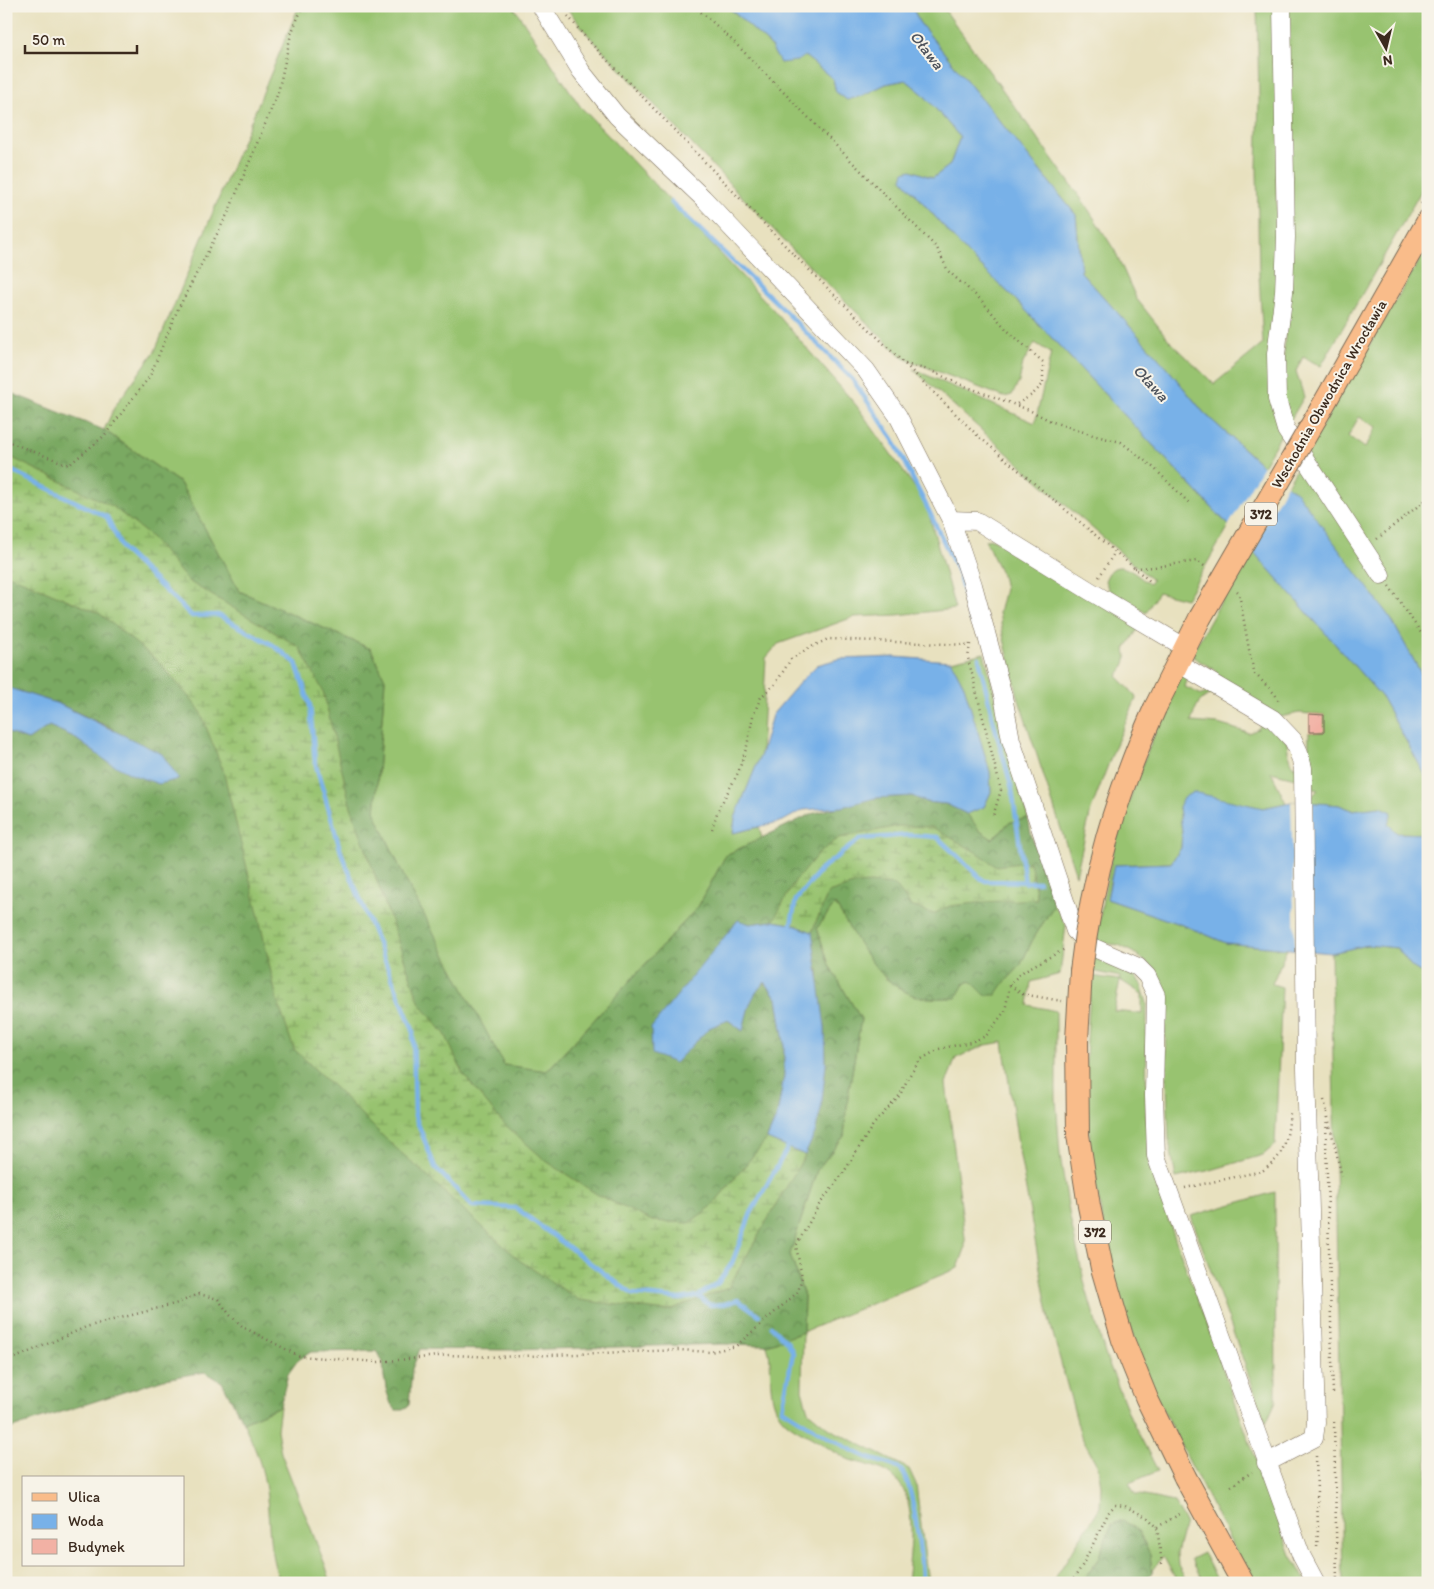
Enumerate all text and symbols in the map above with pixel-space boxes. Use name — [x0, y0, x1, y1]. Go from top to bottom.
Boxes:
scale bar — [25, 22, 138, 54]
north arrow — [1362, 22, 1412, 72]
water label: Oława — [906, 27, 949, 74]
text: 50 m — [32, 31, 65, 49]
text: N — [1382, 51, 1394, 69]
street label: Wschodnia Obwodnica Wrocławia — [1267, 296, 1391, 492]
water label: Oława — [1129, 361, 1173, 406]
road number: 372 — [1245, 502, 1277, 526]
road number: 372 — [1079, 1220, 1111, 1244]
legend — [22, 1476, 185, 1566]
text: Ulica — [68, 1488, 101, 1506]
text: Woda — [68, 1512, 104, 1530]
text: Budynek — [68, 1538, 125, 1556]

